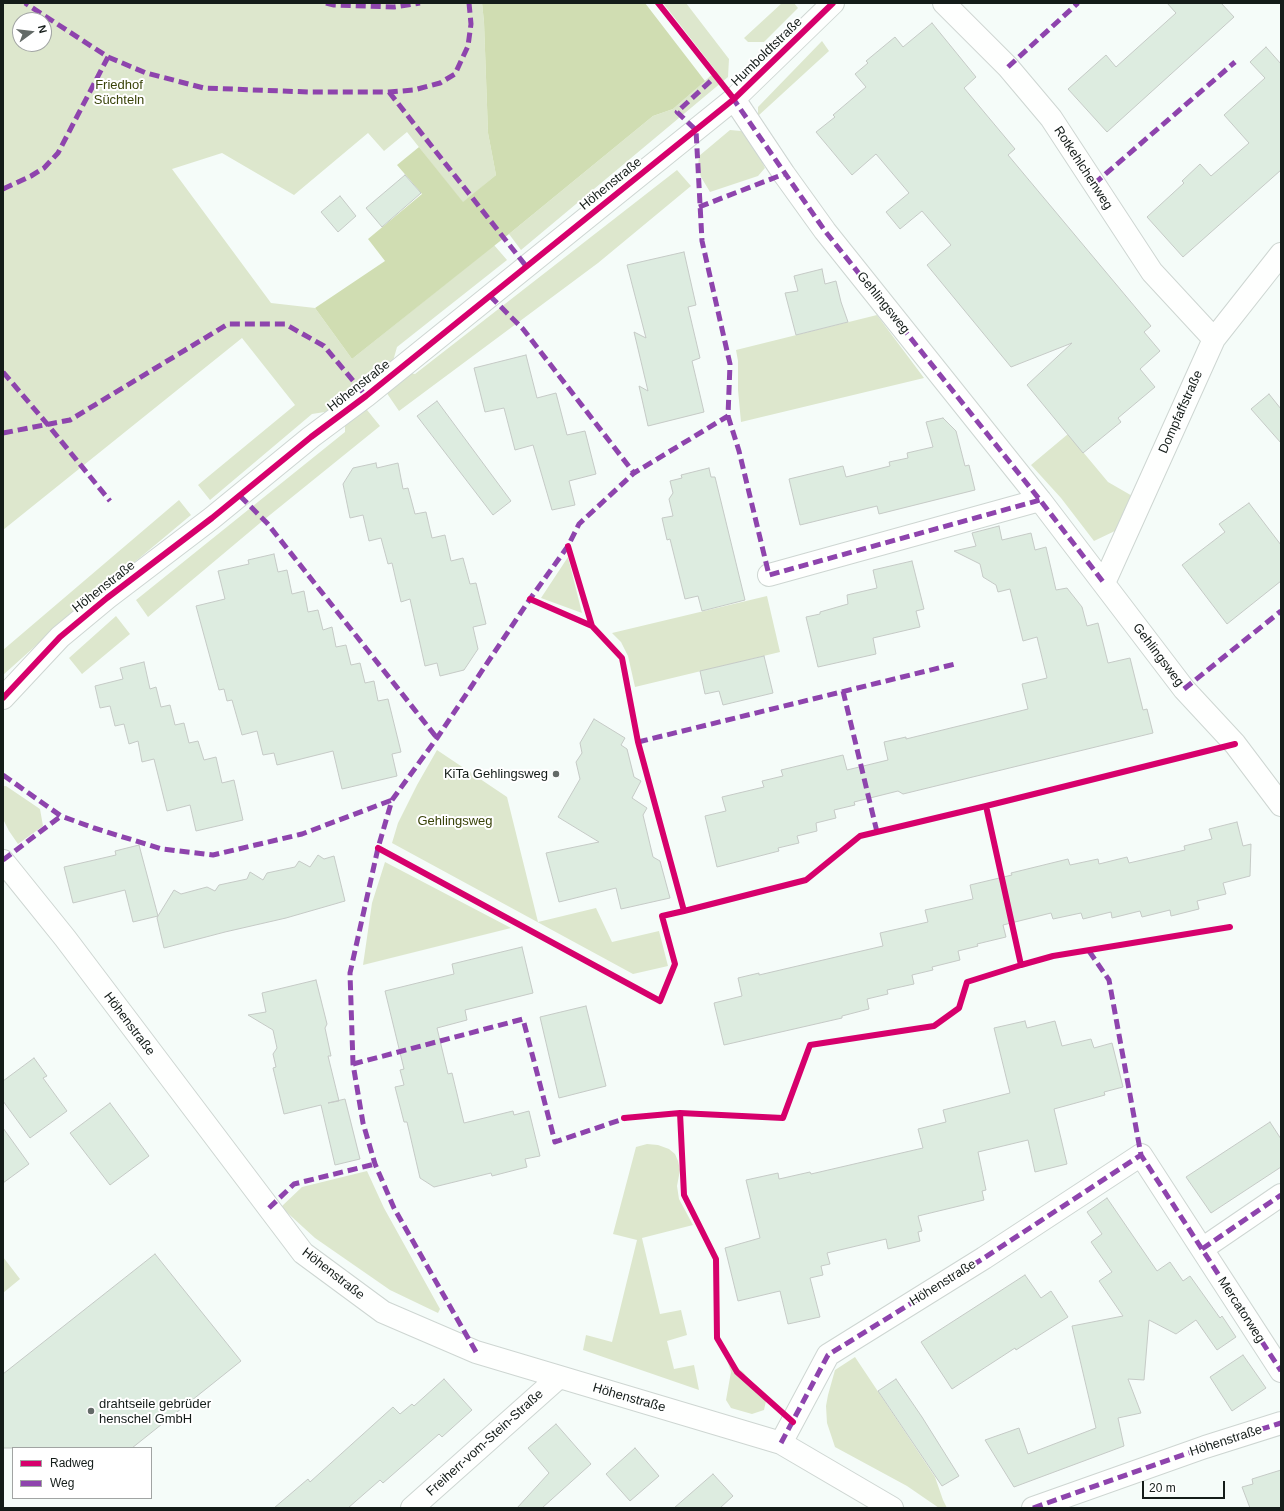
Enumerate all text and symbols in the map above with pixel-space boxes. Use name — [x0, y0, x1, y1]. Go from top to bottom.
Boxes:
north arrow — [12, 12, 52, 52]
street label: Humboldtstraße — [728, 14, 806, 90]
text: N — [36, 24, 49, 35]
park label: Friedhof Süchteln — [94, 77, 144, 108]
street label: Rotkehlchenweg — [1050, 123, 1116, 213]
street label: Höhenstraße — [577, 154, 645, 214]
street label: Gehlingsweg — [853, 269, 913, 337]
street label: Höhenstraße — [325, 357, 393, 415]
street label: Dompfaffstraße — [1156, 368, 1206, 456]
street label: Höhenstraße — [70, 558, 138, 616]
street label: Gehlingsweg — [1129, 620, 1187, 690]
place label: KiTa Gehlingsweg — [444, 766, 548, 782]
marker: KiTa Gehlingsweg — [551, 769, 561, 779]
park label: Gehlingsweg — [417, 813, 493, 829]
street label: Höhenstraße — [100, 989, 158, 1059]
street label: Höhenstraße — [299, 1245, 367, 1303]
street label: Höhenstraße — [907, 1256, 979, 1310]
street label: Mercatorweg — [1214, 1274, 1268, 1346]
street label: Höhenstraße — [591, 1380, 667, 1416]
street label: Freiherr-vom-Stein-Straße — [423, 1386, 547, 1500]
place label: drahtseile gebrüder henschel GmbH — [99, 1396, 211, 1427]
marker: drahtseile gebrüder henschel GmbH — [86, 1406, 96, 1416]
street label: Höhenstraße — [1188, 1422, 1264, 1460]
legend — [12, 1447, 152, 1499]
text: Radweg — [50, 1456, 94, 1470]
scale bar — [1144, 1473, 1227, 1499]
text: Weg — [50, 1476, 74, 1490]
text: 20 m — [1149, 1481, 1176, 1495]

